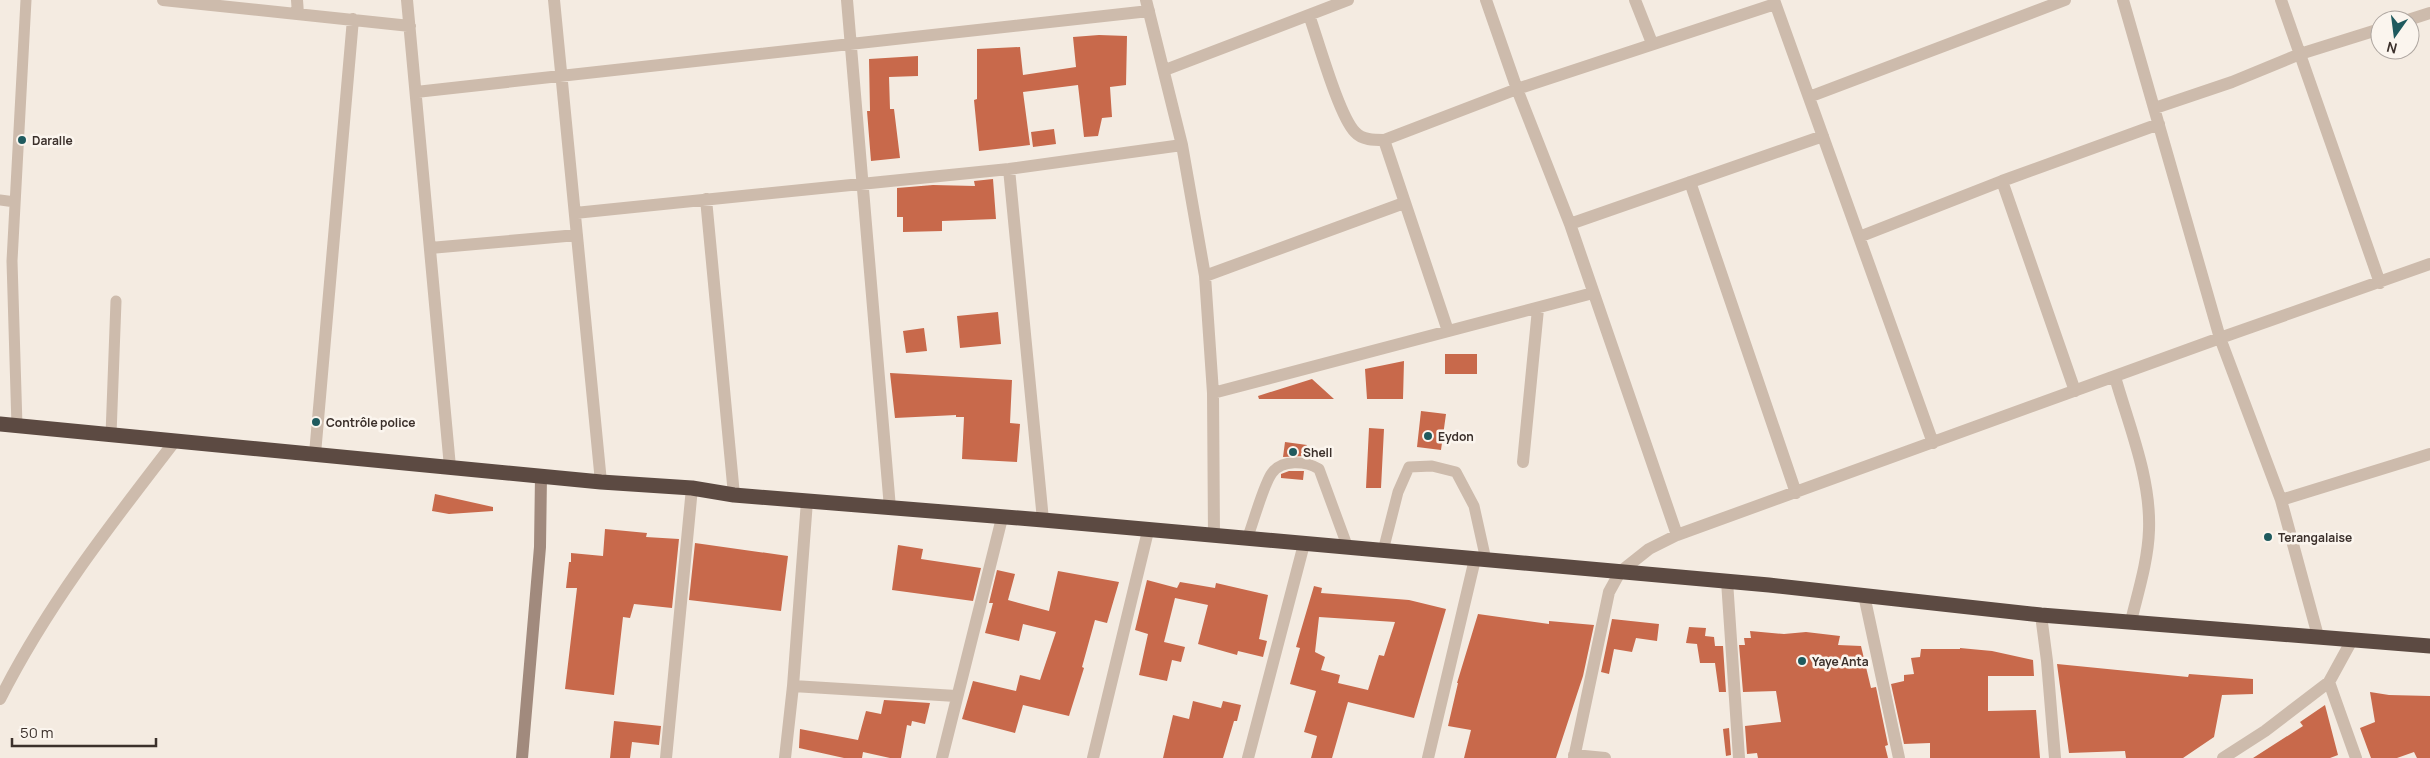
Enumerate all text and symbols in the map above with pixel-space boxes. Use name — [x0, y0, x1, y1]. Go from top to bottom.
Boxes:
north arrow — [2370, 10, 2420, 60]
text: N — [2385, 38, 2399, 59]
place label: Daralle — [32, 132, 73, 149]
marker: Daralle — [16, 134, 28, 146]
place label: Contrôle police — [326, 414, 416, 431]
marker: Contrôle police — [310, 416, 322, 428]
place label: Eydon — [1438, 428, 1474, 445]
marker: Eydon — [1422, 430, 1434, 442]
place label: Shell — [1303, 444, 1332, 461]
marker: Shell — [1287, 446, 1299, 458]
place label: Terangalaise — [2278, 529, 2352, 546]
marker: Terangalaise — [2262, 531, 2274, 543]
place label: Yaye Anta — [1812, 653, 1869, 670]
marker: Yaye Anta — [1796, 655, 1808, 667]
scale bar — [12, 716, 156, 748]
text: 50 m — [20, 722, 54, 743]

